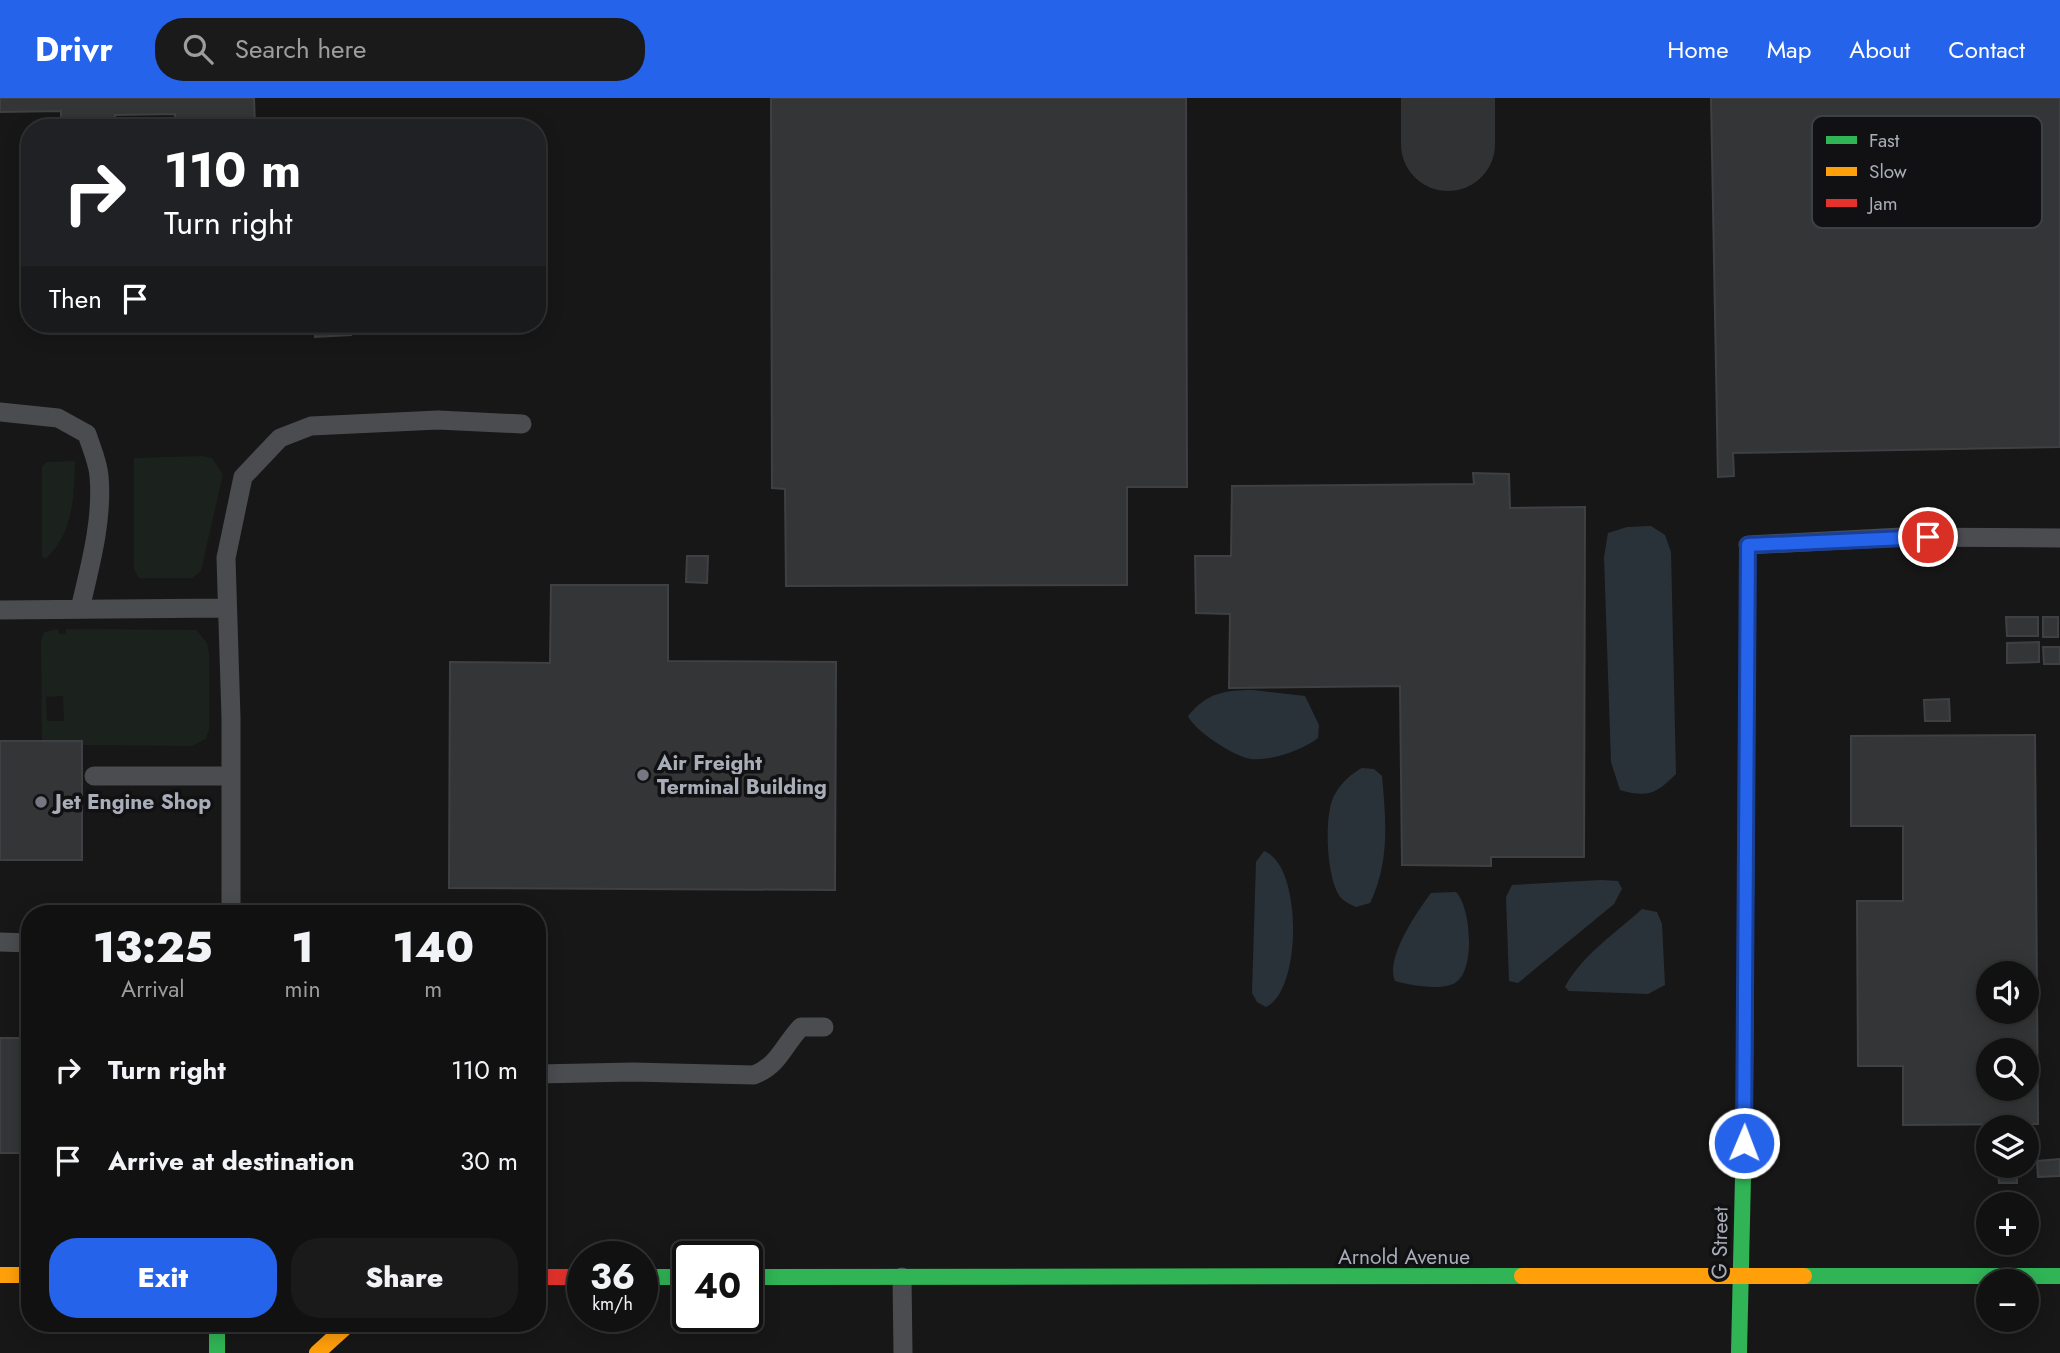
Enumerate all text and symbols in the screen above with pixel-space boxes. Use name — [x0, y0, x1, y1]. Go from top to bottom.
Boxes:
search box — [155, 18, 645, 81]
text: Drivr — [35, 26, 113, 73]
icon: search — [179, 30, 217, 68]
text: Search here — [235, 30, 366, 68]
text: Home — [1667, 32, 1729, 67]
text: Map — [1767, 32, 1811, 67]
text: About — [1849, 32, 1910, 67]
text: Contact — [1948, 32, 2025, 67]
legend — [1812, 116, 2042, 228]
text: Fast — [1869, 127, 1900, 154]
text: 110 m — [164, 135, 301, 205]
icon: right — [49, 147, 140, 238]
text: Slow — [1869, 158, 1907, 185]
text: Jam — [1866, 190, 1898, 217]
text: Turn right — [164, 200, 293, 246]
text: Then — [49, 280, 102, 318]
icon: arrive — [116, 280, 154, 318]
pin — [1898, 507, 1958, 567]
icon: arrive — [1909, 518, 1947, 556]
place label: Air Freight Terminal Building — [656, 748, 827, 802]
marker: Air Freight Terminal Building — [635, 767, 651, 783]
place label: Jet Engine Shop — [51, 787, 211, 817]
marker: Jet Engine Shop — [33, 794, 49, 810]
text: 13:25 — [93, 917, 213, 978]
text: 1 — [292, 917, 314, 978]
text: 140 — [393, 917, 474, 978]
map controls — [1976, 961, 2039, 1332]
button: sound — [1976, 961, 2039, 1024]
text: Arrival — [121, 972, 185, 1006]
text: min — [285, 972, 321, 1006]
text: m — [424, 972, 442, 1006]
button: search — [1976, 1038, 2039, 1101]
icon: right — [49, 1051, 87, 1089]
text: Turn right — [108, 1051, 226, 1089]
text: 110 m — [451, 1051, 518, 1089]
position arrow — [1707, 1106, 1781, 1180]
button: layers — [1976, 1115, 2039, 1178]
icon: arrive — [49, 1142, 87, 1180]
text: Arrive at destination — [108, 1142, 355, 1180]
text: 30 m — [460, 1142, 518, 1180]
button: + — [1976, 1192, 2039, 1255]
street label: G Street — [1704, 1206, 1736, 1280]
button: Exit — [49, 1238, 277, 1318]
button: Share — [291, 1238, 518, 1318]
speed limit sign: 40 — [672, 1241, 763, 1332]
street label: Arnold Avenue — [1338, 1242, 1470, 1272]
text: 36 — [590, 1252, 635, 1302]
button: − — [1976, 1269, 2039, 1332]
text: km/h — [592, 1291, 633, 1317]

